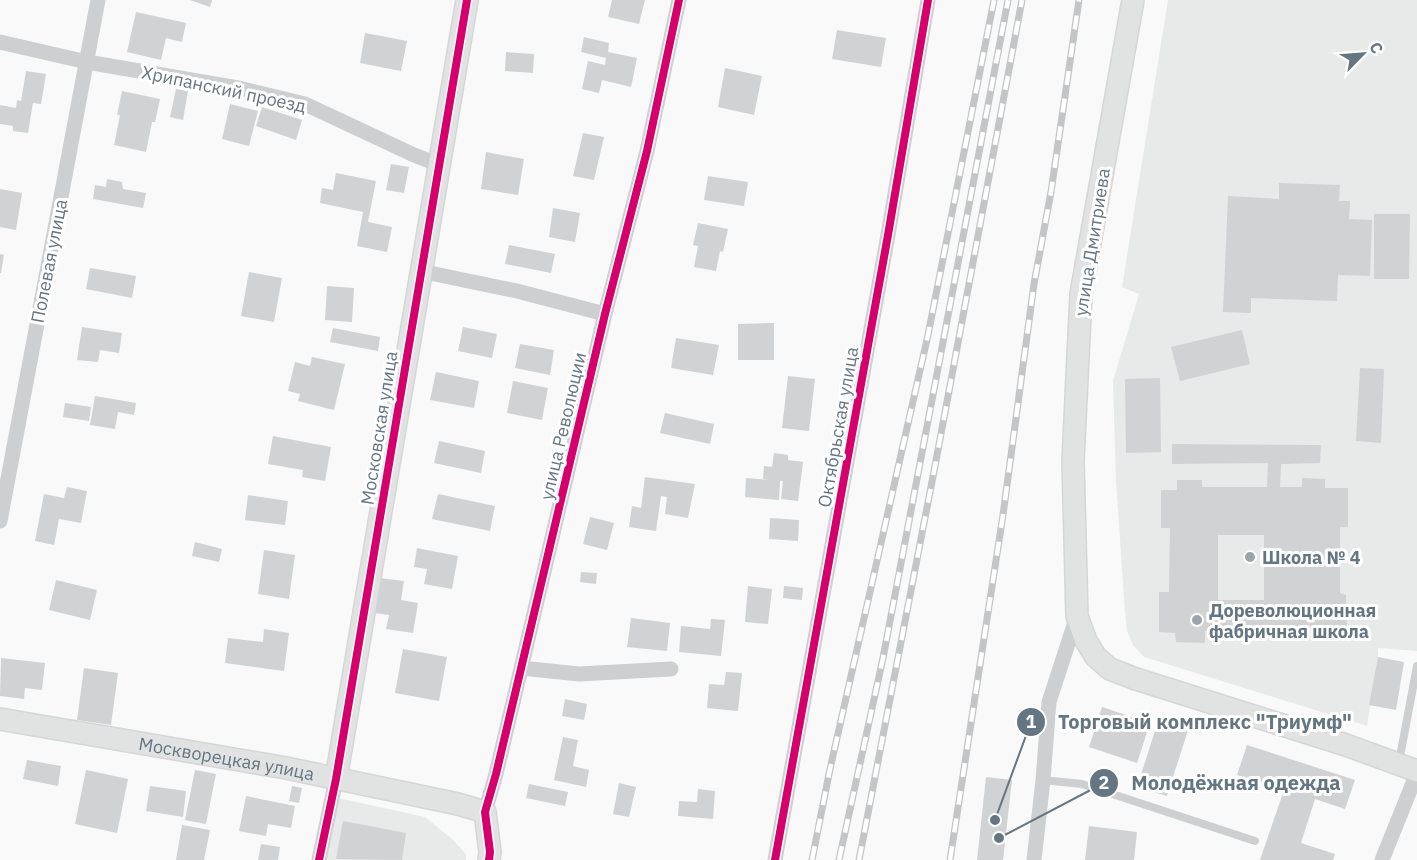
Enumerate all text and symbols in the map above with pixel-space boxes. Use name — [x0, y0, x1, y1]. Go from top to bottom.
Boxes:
north arrow — [1333, 24, 1393, 84]
text: С — [1365, 39, 1388, 57]
street label: Хрипанский проезд — [140, 60, 309, 118]
street label: улица Дмитриева — [1069, 166, 1115, 318]
street label: Полевая улица — [26, 197, 72, 325]
street label: Октябрьская улица — [813, 345, 864, 509]
street label: Московская улица — [355, 349, 403, 507]
street label: улица Революции — [535, 350, 591, 502]
place label: Школа № 4 — [1262, 546, 1361, 569]
marker: Школа № 4 — [1243, 550, 1257, 564]
place label: Дореволюционная фабричная школа — [1209, 599, 1376, 643]
marker: Дореволюционная фабричная школа — [1190, 613, 1204, 627]
callout: Торговый комплекс "Триумф" — [1016, 703, 1364, 741]
text: Торговый комплекс "Триумф" — [1058, 708, 1352, 735]
text: 1 — [1026, 710, 1037, 733]
street label: Москворецкая улица — [137, 731, 317, 785]
callout: Молодёжная одежда — [1089, 764, 1353, 802]
text: Молодёжная одежда — [1131, 769, 1341, 796]
text: 2 — [1099, 771, 1109, 794]

